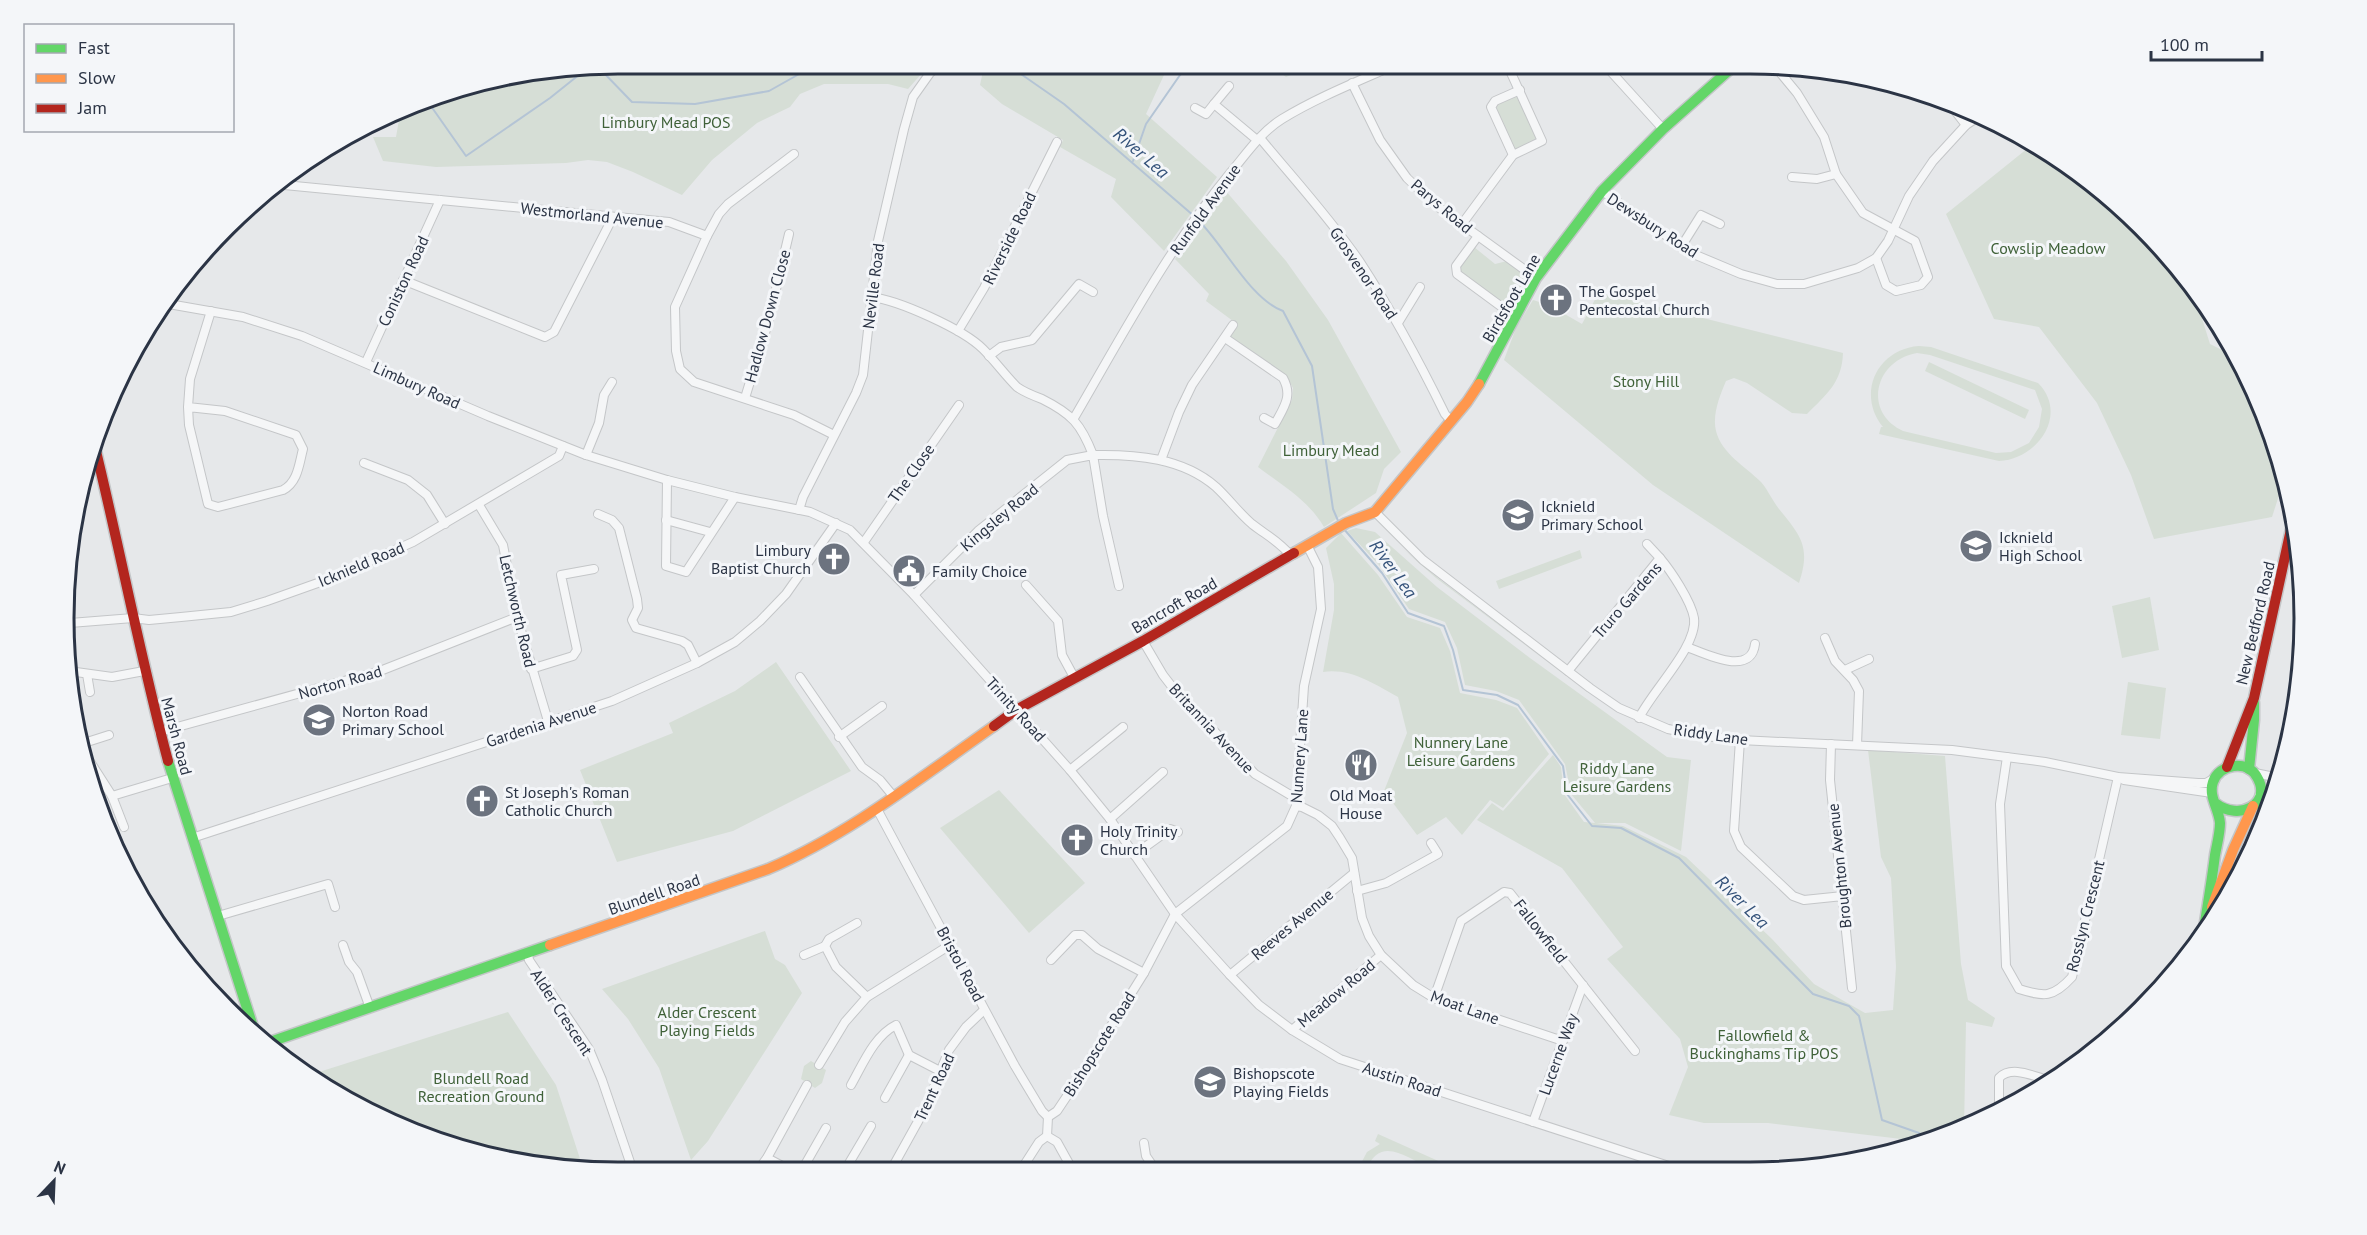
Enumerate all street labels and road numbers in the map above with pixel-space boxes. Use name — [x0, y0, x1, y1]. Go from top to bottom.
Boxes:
street label: Runfold Avenue — [1165, 160, 1245, 258]
street label: Parys Road — [1407, 175, 1477, 237]
street label: Riverside Road — [978, 188, 1040, 288]
street label: Dewsbury Road — [1604, 188, 1702, 262]
street label: Westmorland Avenue — [520, 198, 664, 232]
street label: Grosvenor Road — [1326, 223, 1402, 323]
street label: Coniston Road — [373, 233, 433, 329]
street label: Neville Road — [858, 242, 888, 330]
street label: Hadlow Down Close — [740, 247, 794, 385]
street label: Birdsfoot Lane — [1478, 250, 1544, 346]
street label: Limbury Road — [370, 357, 464, 413]
street label: The Close — [884, 440, 938, 506]
street label: Kingsley Road — [956, 479, 1042, 555]
street label: Icknield Road — [315, 537, 407, 591]
street label: Letchworth Road — [495, 553, 541, 669]
street label: Truro Gardens — [1588, 557, 1666, 642]
street label: New Bedford Road — [2231, 559, 2279, 687]
street label: Bancroft Road — [1128, 572, 1220, 638]
street label: Norton Road — [296, 661, 384, 703]
street label: Trinity Road — [982, 672, 1050, 746]
street label: Britannia Avenue — [1165, 679, 1259, 777]
street label: Marsh Road — [157, 695, 197, 777]
street label: Gardenia Avenue — [483, 697, 599, 751]
street label: Nunnery Lane — [1286, 708, 1312, 804]
street label: Riddy Lane — [1672, 719, 1750, 749]
street label: Broughton Avenue — [1822, 802, 1856, 930]
street label: Rosslyn Crescent — [2061, 858, 2109, 974]
street label: Blundell Road — [606, 869, 702, 919]
street label: Reeves Avenue — [1247, 884, 1337, 964]
street label: Fallowfield — [1510, 895, 1572, 967]
street label: Bristol Road — [933, 923, 989, 1005]
street label: Meadow Road — [1293, 955, 1379, 1031]
street label: Alder Crescent — [527, 965, 598, 1059]
street label: Moat Lane — [1428, 985, 1502, 1029]
street label: Bishopscote Road — [1059, 988, 1139, 1100]
street label: Lucerne Way — [1534, 1010, 1582, 1098]
street label: Trent Road — [909, 1050, 959, 1124]
street label: Austin Road — [1360, 1057, 1444, 1101]

